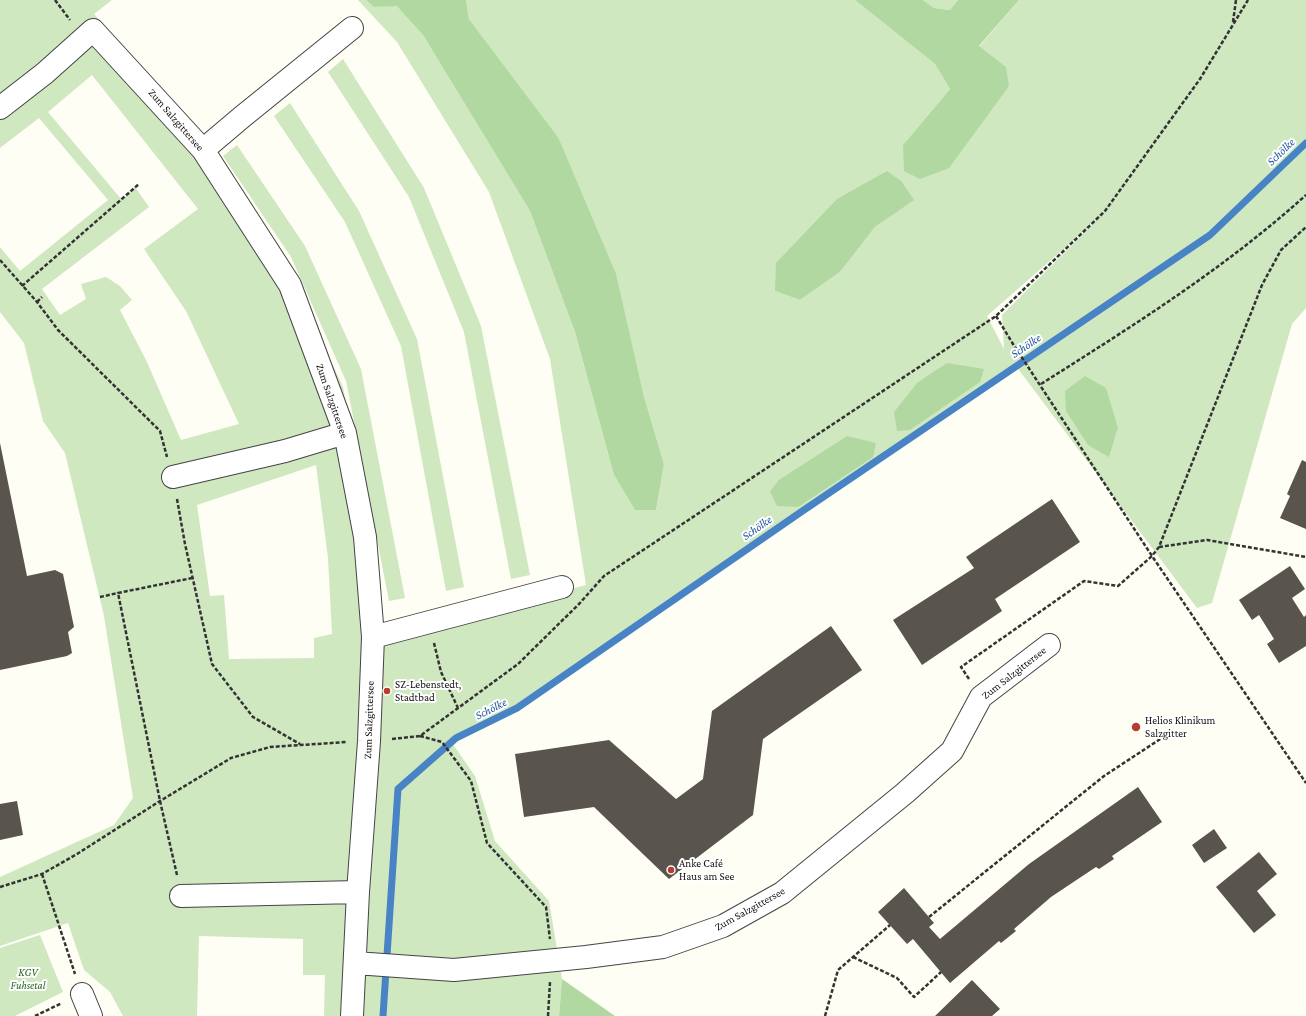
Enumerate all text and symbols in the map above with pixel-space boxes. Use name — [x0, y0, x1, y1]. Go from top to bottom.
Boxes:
street label: Zum Salzgittersee — [145, 86, 207, 154]
water label: Schölke — [1264, 135, 1298, 169]
water label: Schölke — [1008, 331, 1044, 361]
street label: Zum Salzgittersee — [313, 362, 351, 440]
water label: Schölke — [739, 513, 775, 543]
street label: Zum Salzgittersee — [979, 644, 1049, 702]
place label: SZ-Lebenstedt, Stadtbad — [395, 678, 461, 704]
street label: Zum Salzgittersee — [361, 681, 377, 759]
marker: SZ-Lebenstedt, Stadtbad — [382, 686, 392, 696]
water label: Schölke — [473, 695, 509, 723]
place label: Helios Klinikum Salzgitter — [1145, 714, 1215, 740]
marker: Helios Klinikum Salzgitter — [1130, 721, 1142, 733]
place label: Anke Café Haus am See — [679, 857, 734, 883]
marker: Anke Café Haus am See — [666, 865, 676, 875]
street label: Zum Salzgittersee — [713, 884, 787, 934]
park label: KGV Fuhsetal — [11, 966, 45, 992]

